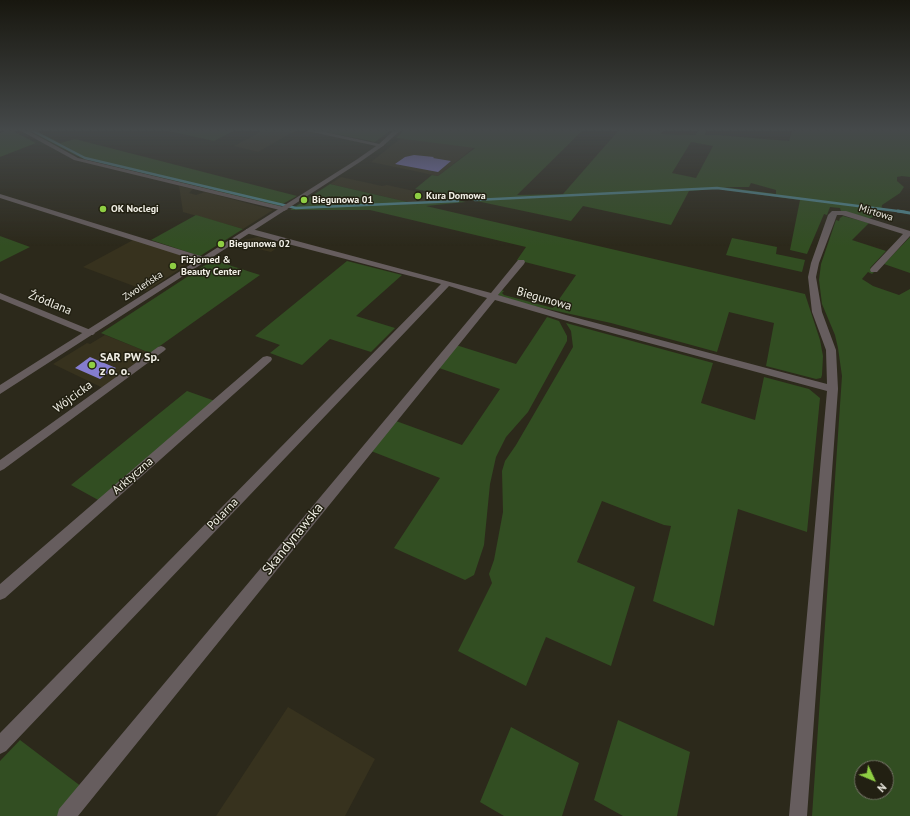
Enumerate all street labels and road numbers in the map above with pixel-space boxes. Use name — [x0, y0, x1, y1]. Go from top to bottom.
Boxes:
street label: Mirtowa — [857, 202, 895, 224]
street label: Zwoleńska — [121, 269, 165, 303]
street label: Biegunowa — [515, 284, 573, 314]
street label: Źródlana — [26, 288, 74, 318]
street label: Wójcicka — [51, 378, 95, 416]
street label: Arktyczna — [110, 454, 156, 498]
street label: Polarna — [204, 495, 242, 533]
street label: Skandynawska — [259, 500, 327, 578]

